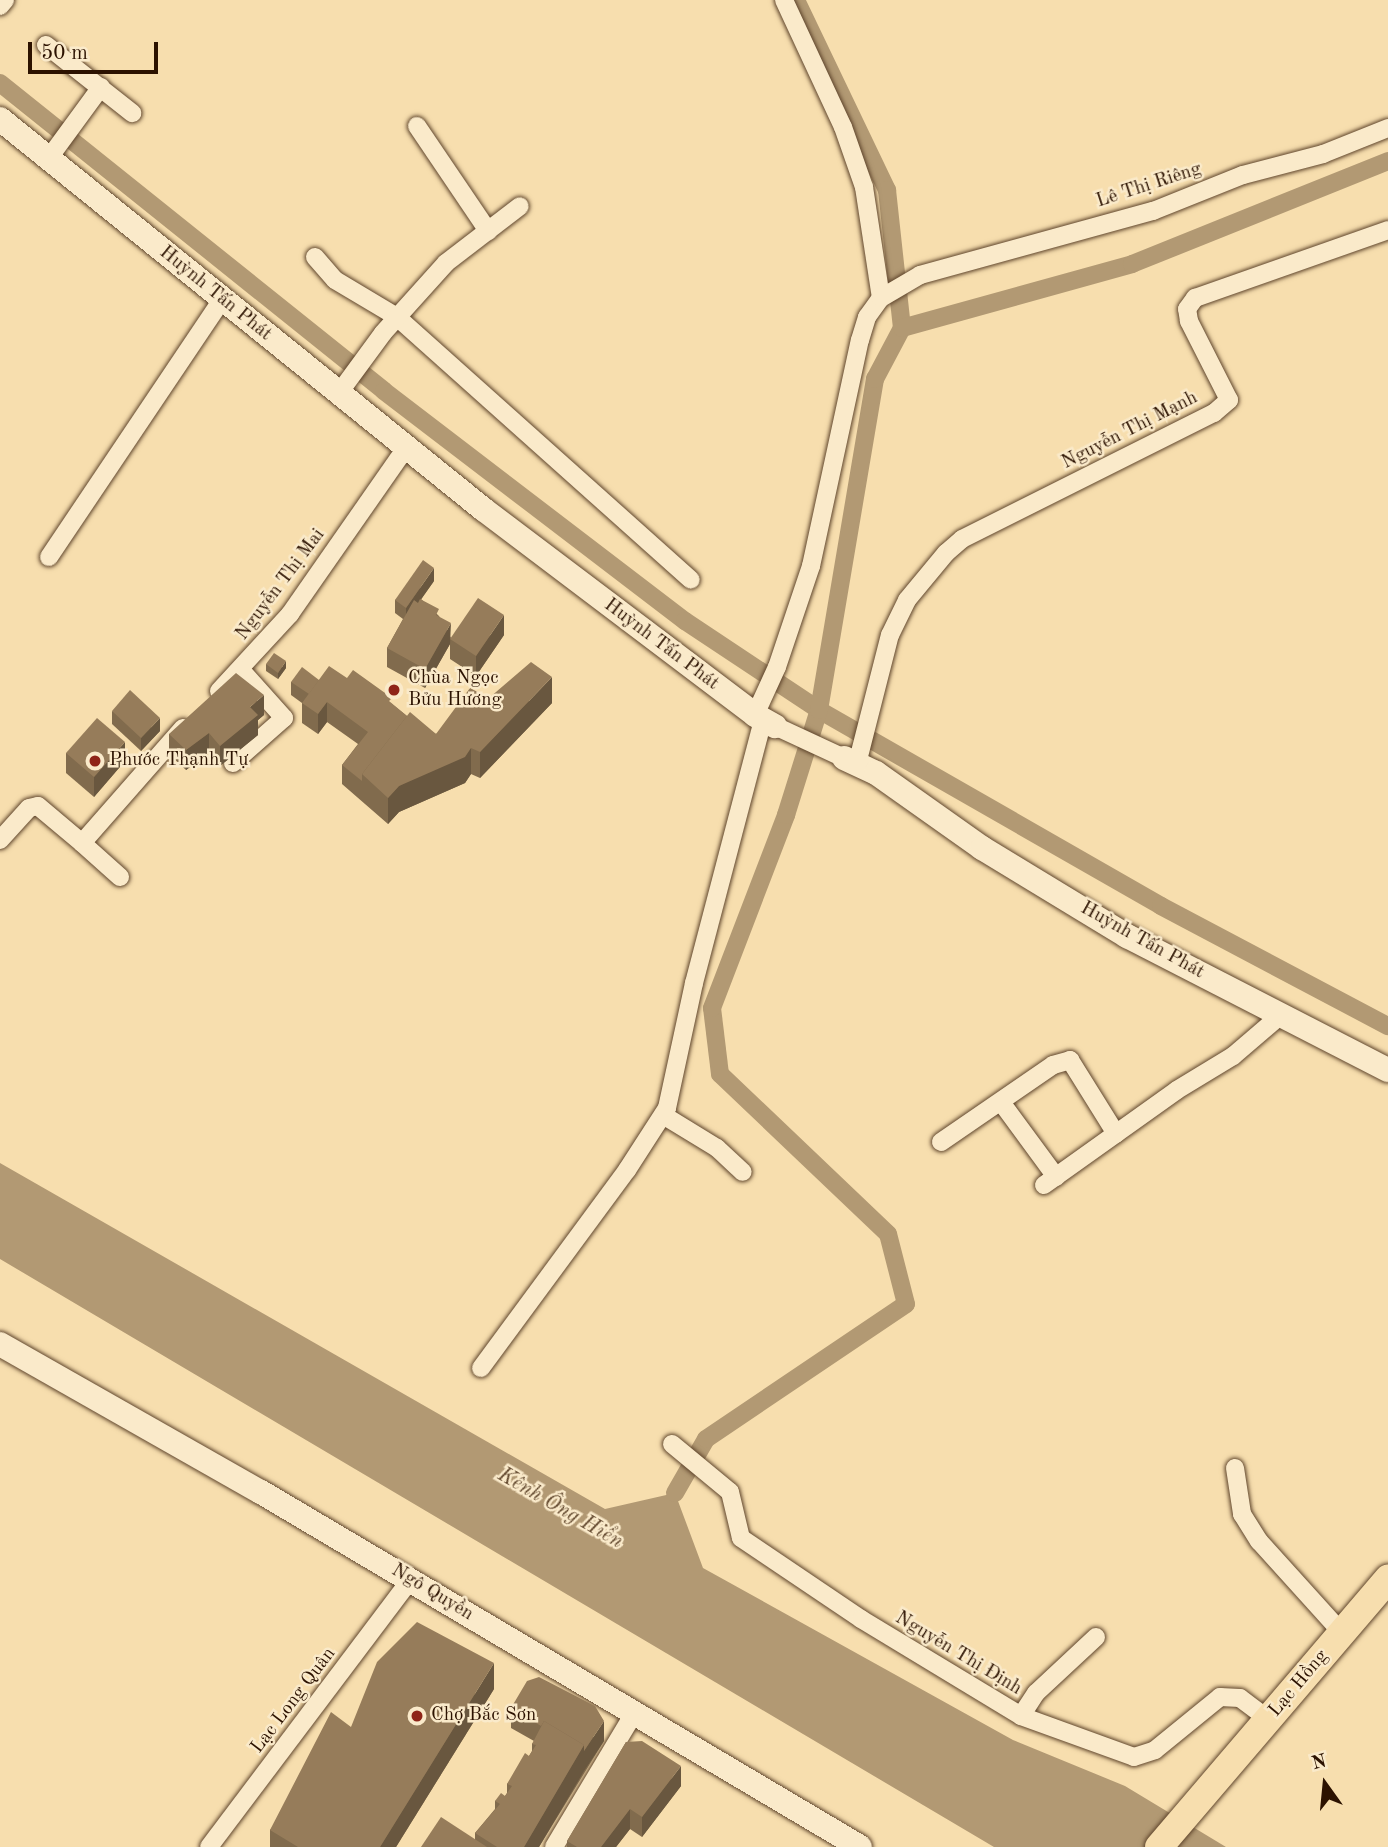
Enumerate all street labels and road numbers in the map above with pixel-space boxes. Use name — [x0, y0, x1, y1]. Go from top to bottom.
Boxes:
street label: Lê Thị Riêng — [1094, 158, 1204, 214]
street label: Huỳnh Tấn Phát — [154, 242, 276, 346]
street label: Nguyễn Thị Mạnh — [1058, 387, 1202, 475]
street label: Nguyễn Thị Mai — [232, 525, 330, 645]
street label: Huỳnh Tấn Phát — [599, 594, 723, 696]
street label: Huỳnh Tấn Phát — [1076, 898, 1208, 984]
street label: Ngô Quyền — [387, 1560, 477, 1626]
street label: Nguyễn Thị Định — [891, 1607, 1025, 1701]
street label: Lạc Long Quân — [247, 1644, 341, 1758]
street label: Lạc Hồng — [1264, 1646, 1334, 1722]

